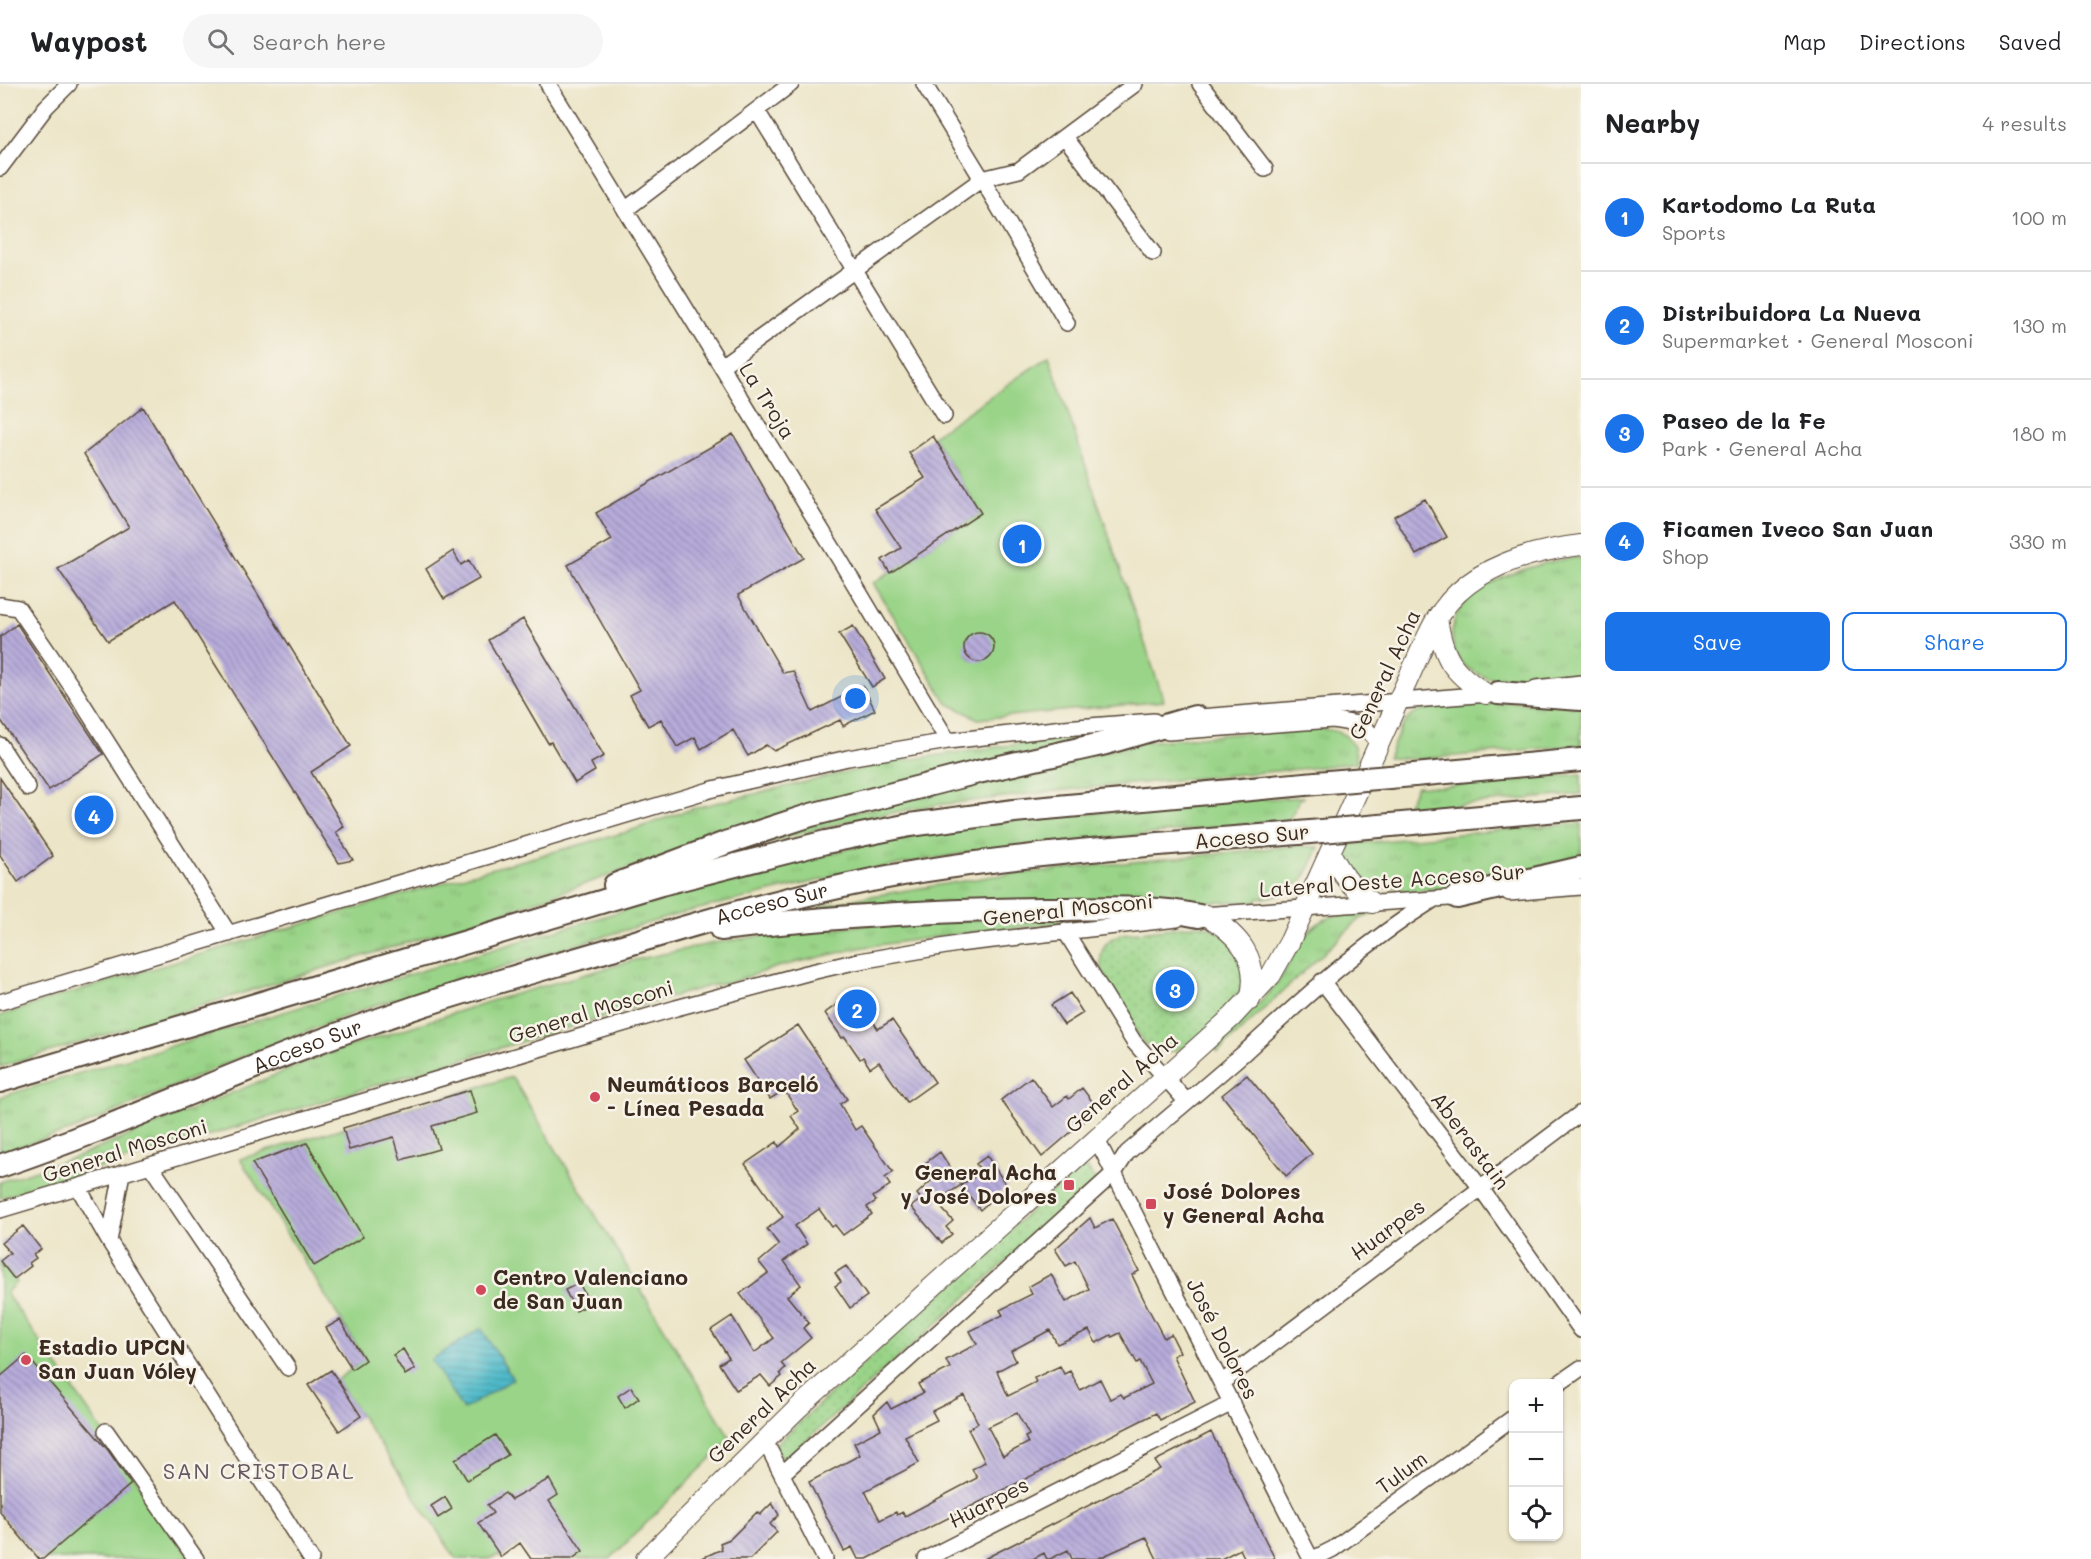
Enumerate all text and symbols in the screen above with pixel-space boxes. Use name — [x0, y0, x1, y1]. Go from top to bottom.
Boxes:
search box — [183, 14, 603, 68]
text: Waypost — [30, 23, 147, 59]
icon: search — [204, 25, 237, 58]
text: Search here — [252, 27, 386, 56]
text: Map — [1783, 28, 1826, 55]
text: Directions — [1859, 28, 1966, 55]
text: Saved — [1999, 28, 2061, 55]
text: Nearby — [1605, 106, 1700, 140]
text: 4 results — [1982, 110, 2067, 136]
text: Kartodomo La Ruta — [1662, 190, 1876, 219]
text: 1 — [1620, 204, 1629, 230]
text: 100 m — [2011, 204, 2067, 230]
text: Sports — [1662, 219, 1726, 245]
text: Distribuidora La Nueva — [1662, 298, 1921, 327]
text: 2 — [1619, 312, 1630, 338]
text: 130 m — [2012, 312, 2067, 338]
text: Supermarket · General Mosconi — [1662, 327, 1974, 353]
street label: La Troja — [734, 357, 802, 444]
text: Paseo de la Fe — [1662, 406, 1826, 435]
text: 3 — [1619, 420, 1631, 446]
text: 180 m — [2011, 420, 2067, 446]
text: Park · General Acha — [1662, 435, 1863, 461]
text: Ficamen Iveco San Juan — [1662, 514, 1933, 543]
pin: 1 — [1002, 522, 1042, 566]
text: 4 — [1618, 528, 1631, 554]
text: 330 m — [2009, 528, 2067, 554]
text: Shop — [1662, 543, 1709, 569]
street label: General Acha — [1342, 605, 1426, 744]
button: Save — [1605, 612, 1830, 671]
button: Share — [1842, 612, 2067, 671]
your location — [841, 684, 870, 713]
pin: 4 — [74, 792, 113, 838]
street label: Acceso Sur — [1193, 817, 1311, 854]
street label: Lateral Oeste Acceso Sur — [1258, 857, 1526, 902]
street label: Acceso Sur — [712, 875, 831, 930]
street label: General Mosconi — [981, 886, 1154, 931]
pin: 3 — [1156, 966, 1194, 1012]
street label: General Mosconi — [505, 973, 676, 1048]
pin: 2 — [838, 986, 876, 1032]
street label: Acceso Sur — [248, 1012, 366, 1078]
street label: General Acha — [1059, 1026, 1183, 1138]
place label: Neumáticos Barceló - Línea Pesada — [607, 1070, 819, 1121]
street label: Aberastain — [1426, 1086, 1517, 1194]
marker: Neumáticos Barceló - Línea Pesada — [588, 1090, 602, 1104]
street label: General Mosconi — [39, 1112, 210, 1187]
place label: General Acha y José Dolores — [901, 1158, 1057, 1210]
place label: José Dolores y General Acha — [1163, 1177, 1325, 1229]
marker: General Acha y José Dolores — [1062, 1178, 1076, 1192]
street label: Huarpes — [1345, 1192, 1430, 1266]
marker: José Dolores y General Acha — [1144, 1197, 1158, 1211]
place label: Centro Valenciano de San Juan — [493, 1263, 688, 1314]
street label: José Dolores — [1181, 1273, 1265, 1403]
marker: Centro Valenciano de San Juan — [474, 1283, 488, 1297]
place label: Estadio UPCN San Juan Vóley — [38, 1333, 197, 1385]
street label: General Acha — [701, 1351, 821, 1468]
marker: Estadio UPCN San Juan Vóley — [19, 1353, 33, 1367]
map controls — [1509, 1379, 1563, 1541]
button: + — [1509, 1379, 1563, 1433]
button: − — [1509, 1433, 1563, 1487]
street label: Tulum — [1370, 1444, 1432, 1499]
district label: SAN CRISTOBAL — [163, 1456, 355, 1485]
street label: Huarpes — [944, 1470, 1033, 1533]
button: locate — [1509, 1487, 1563, 1541]

